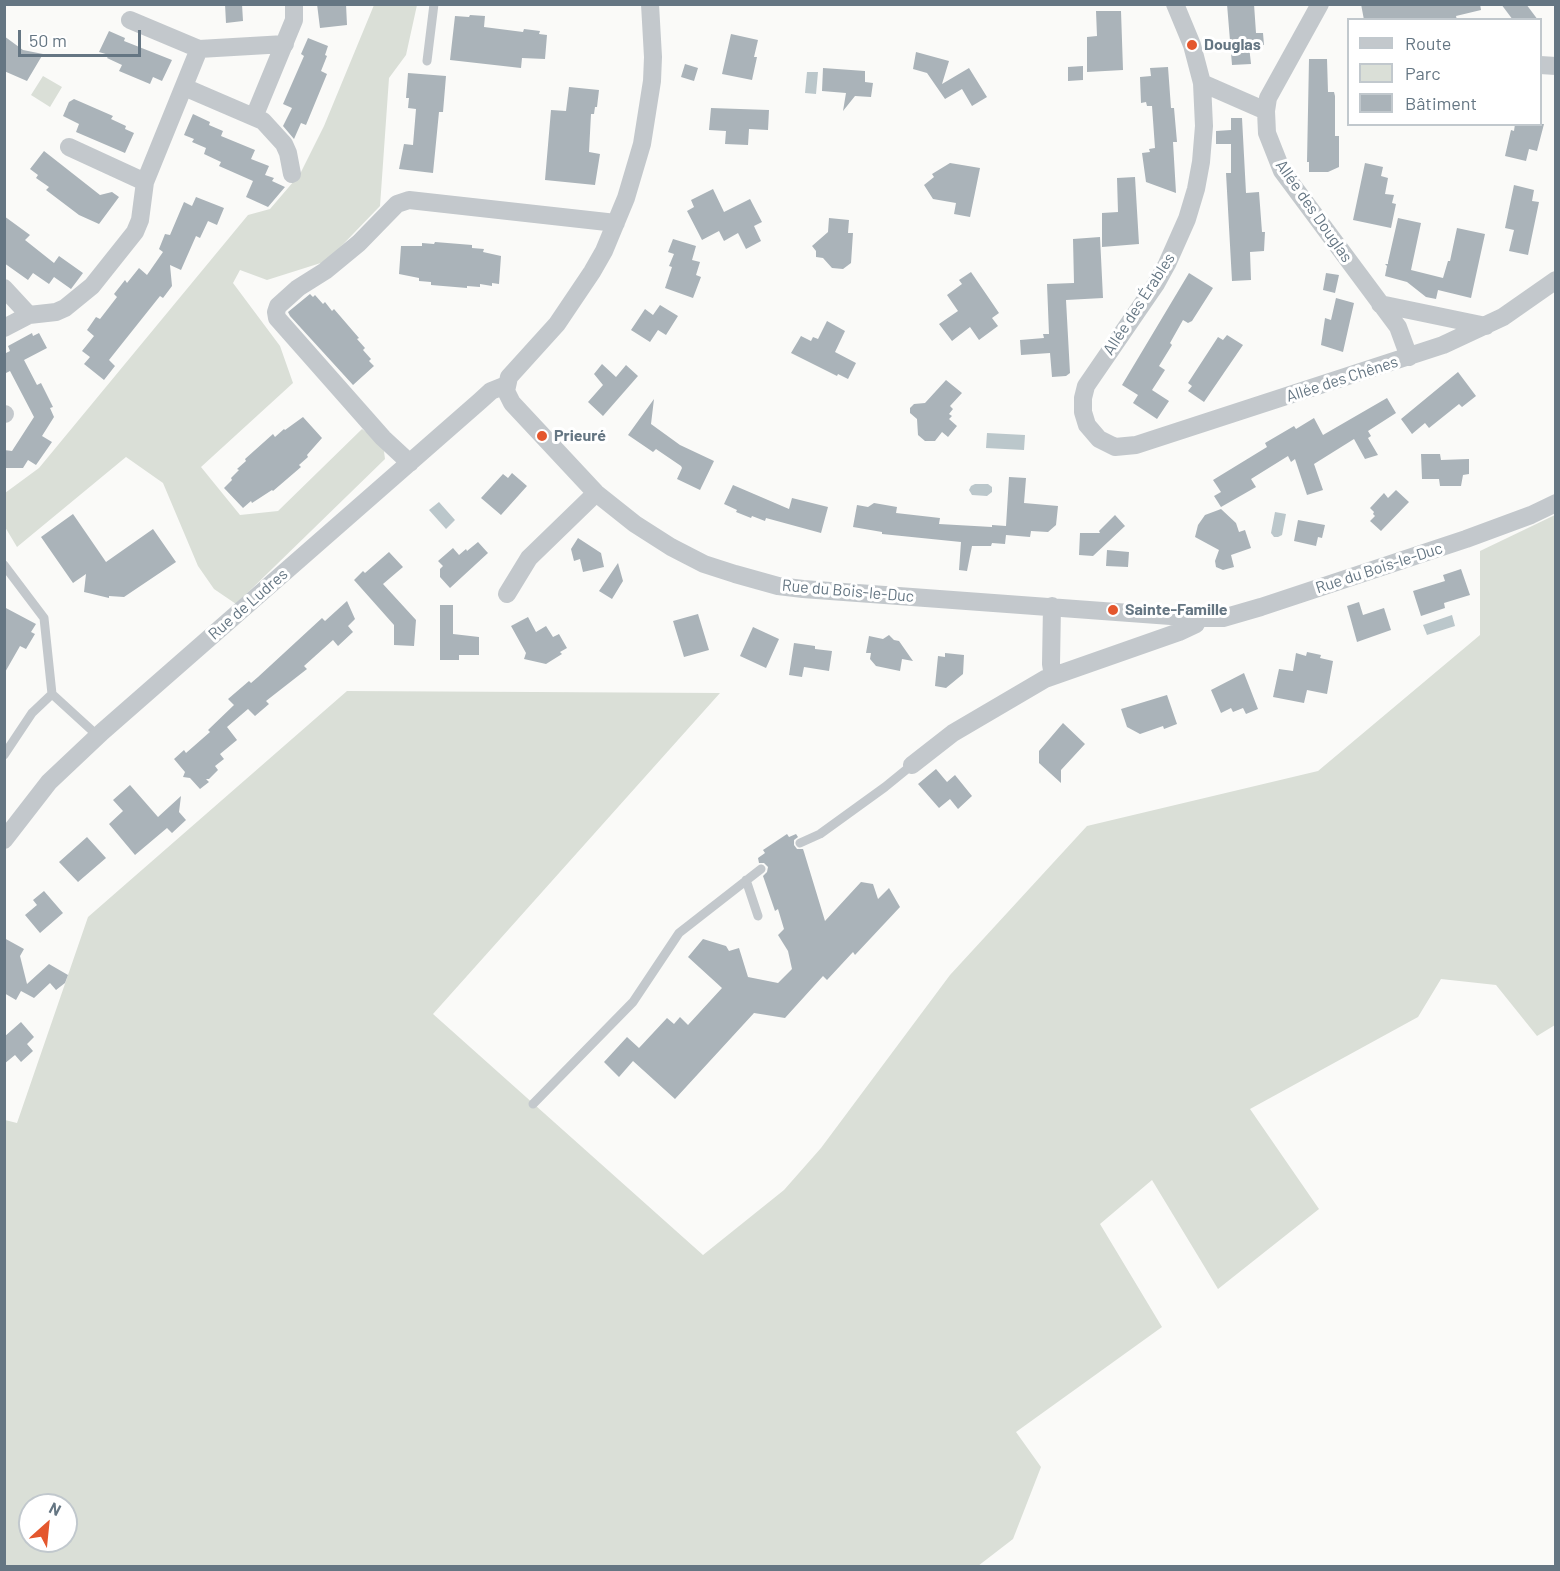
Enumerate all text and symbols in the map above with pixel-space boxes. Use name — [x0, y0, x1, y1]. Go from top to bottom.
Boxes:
scale bar — [21, 18, 144, 56]
legend — [1347, 18, 1542, 126]
text: 50 m — [29, 29, 67, 51]
text: Route — [1405, 32, 1451, 54]
place label: Douglas — [1204, 35, 1261, 55]
marker: Douglas — [1185, 38, 1199, 52]
text: Parc — [1405, 62, 1441, 84]
text: Bâtiment — [1405, 92, 1477, 114]
street label: Allée des Douglas — [1272, 156, 1356, 266]
street label: Allée des Érables — [1099, 250, 1179, 358]
street label: Allée des Chênes — [1284, 352, 1400, 406]
place label: Prieuré — [554, 426, 606, 446]
marker: Prieuré — [535, 429, 549, 443]
street label: Rue du Bois-le-Duc — [1313, 538, 1445, 598]
street label: Rue de Ludres — [204, 564, 292, 644]
street label: Rue du Bois-le-Duc — [781, 576, 915, 606]
place label: Sainte-Famille — [1125, 600, 1228, 620]
marker: Sainte-Famille — [1106, 603, 1120, 617]
north arrow — [18, 1493, 78, 1553]
text: N — [46, 1497, 65, 1519]

